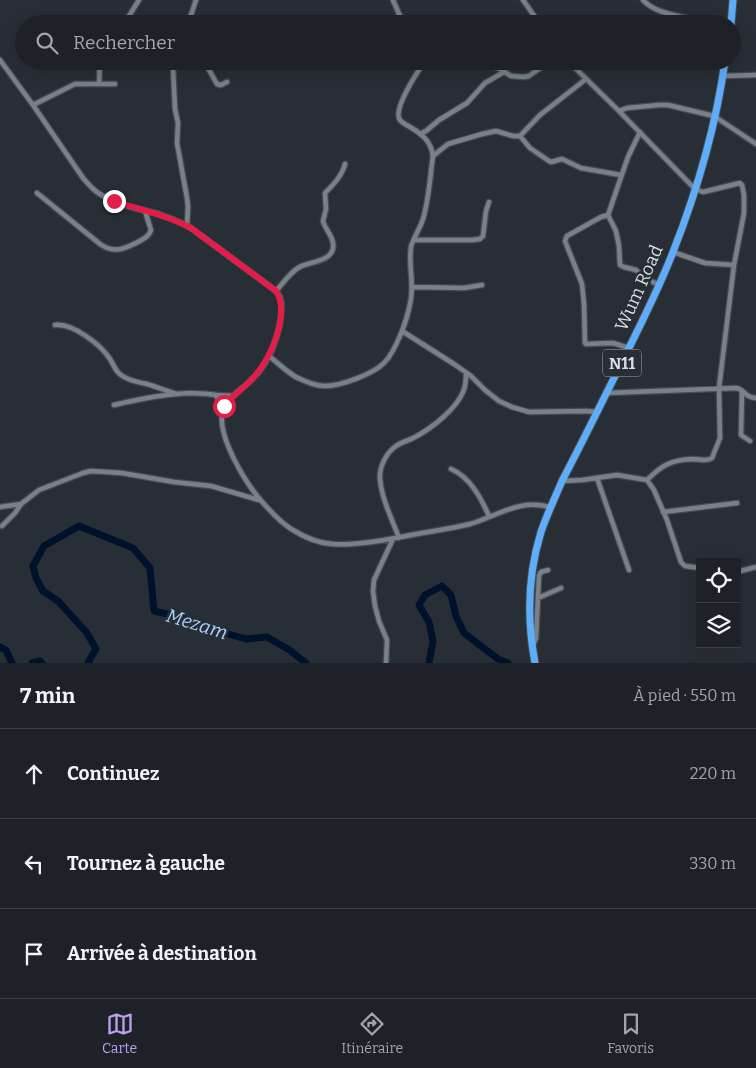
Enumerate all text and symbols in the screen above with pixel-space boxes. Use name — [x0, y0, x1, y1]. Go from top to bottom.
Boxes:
search box — [15, 15, 741, 70]
icon: search — [33, 29, 61, 57]
text: Rechercher — [73, 31, 175, 54]
route end — [103, 190, 126, 213]
street label: Wum Road — [610, 241, 668, 334]
road number: N11 — [603, 349, 641, 376]
route start — [213, 395, 236, 418]
map controls — [696, 558, 741, 648]
button: locate — [696, 558, 741, 603]
button: layers — [696, 603, 741, 648]
water label: Mezam — [164, 604, 230, 644]
text: 7 min — [20, 683, 75, 709]
text: À pied · 550 m — [633, 686, 736, 705]
icon: ahead — [20, 760, 48, 788]
text: Continuez — [67, 762, 160, 785]
text: 220 m — [690, 764, 736, 783]
icon: left — [20, 850, 48, 878]
text: Tournez à gauche — [67, 852, 225, 875]
text: 330 m — [689, 854, 736, 873]
icon: arrive — [20, 940, 48, 968]
text: Arrivée à destination — [67, 942, 257, 965]
tab: Carte — [102, 1010, 137, 1057]
tab: Itinéraire — [341, 1010, 403, 1057]
tab: Favoris — [607, 1010, 654, 1057]

